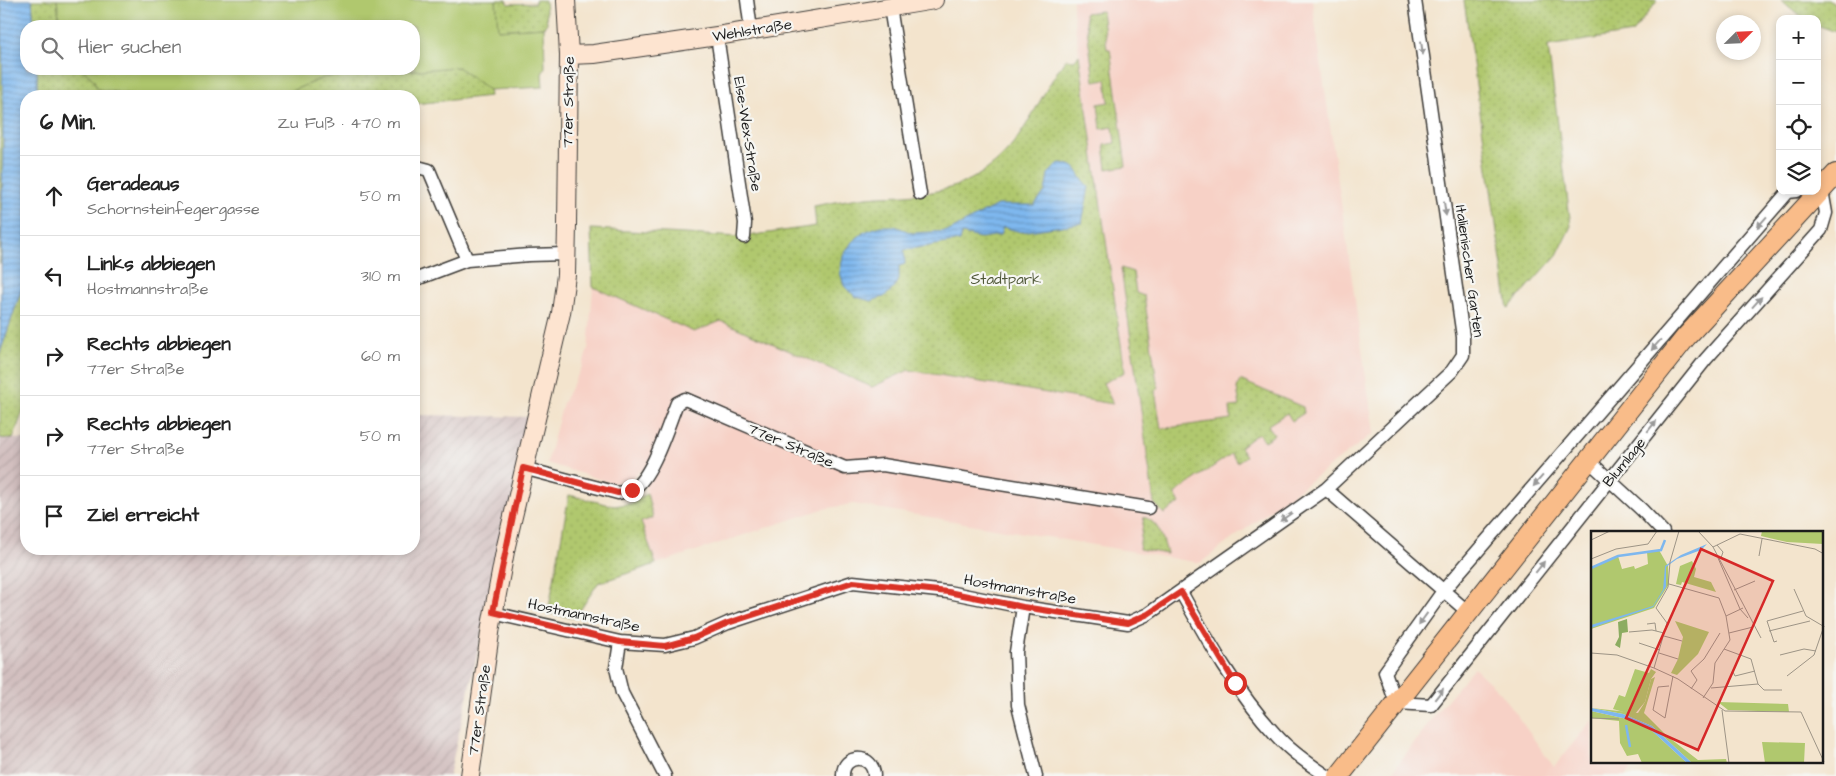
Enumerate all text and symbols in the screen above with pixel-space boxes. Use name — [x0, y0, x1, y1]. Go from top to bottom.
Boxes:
street label: Wehlstraße — [711, 14, 793, 47]
north arrow — [1716, 15, 1761, 60]
map controls — [1776, 15, 1821, 195]
button: + — [1776, 15, 1821, 60]
search box — [20, 20, 420, 75]
icon: search — [38, 34, 66, 62]
text: Hier suchen — [78, 34, 181, 61]
one-way arrow — [1418, 41, 1426, 57]
street label: 77er Straße — [557, 56, 580, 148]
button: − — [1776, 60, 1821, 105]
street label: Else-Wex-Straße — [728, 75, 767, 193]
button: locate — [1776, 105, 1821, 150]
text: 6 Min. — [40, 108, 96, 137]
text: Zu Fuß · 470 m — [278, 112, 400, 134]
button: layers — [1776, 150, 1821, 195]
text: Geradeaus — [87, 171, 179, 198]
icon: ahead — [40, 182, 68, 210]
text: 50 m — [360, 185, 400, 207]
text: Schornsteinfegergasse — [87, 198, 260, 220]
one-way arrow — [1441, 201, 1449, 217]
street label: Italienischer Garten — [1450, 204, 1489, 339]
one-way arrow — [1757, 215, 1768, 228]
text: Links abbiegen — [87, 251, 215, 278]
icon: left — [40, 262, 68, 290]
text: 310 m — [361, 265, 400, 287]
park label: Stadtpark — [971, 269, 1041, 290]
text: Hostmannstraße — [87, 278, 208, 300]
one-way arrow — [1751, 296, 1762, 308]
text: Rechts abbiegen — [87, 331, 231, 358]
one-way arrow — [1650, 338, 1662, 350]
icon: right — [40, 342, 68, 370]
text: 60 m — [361, 345, 400, 367]
text: 77er Straße — [87, 358, 184, 380]
text: Rechts abbiegen — [87, 411, 231, 438]
street label: 77er Straße — [745, 418, 837, 473]
one-way arrow — [1647, 420, 1658, 433]
icon: right — [40, 422, 68, 450]
text: 50 m — [360, 425, 400, 447]
street label: Blumlage — [1598, 433, 1652, 492]
text: 77er Straße — [87, 438, 184, 460]
one-way arrow — [1533, 474, 1544, 487]
route end — [621, 479, 644, 502]
icon: arrive — [40, 502, 68, 530]
text: Ziel erreicht — [87, 502, 199, 529]
one-way arrow — [1279, 512, 1293, 522]
inset map — [1591, 531, 1824, 764]
one-way arrow — [1535, 561, 1546, 574]
street label: Hostmannstraße — [962, 569, 1078, 610]
street label: Hostmannstraße — [526, 593, 642, 638]
one-way arrow — [1418, 612, 1428, 626]
street label: 77er Straße — [463, 663, 496, 757]
route start — [1224, 672, 1247, 695]
one-way arrow — [1434, 688, 1445, 701]

